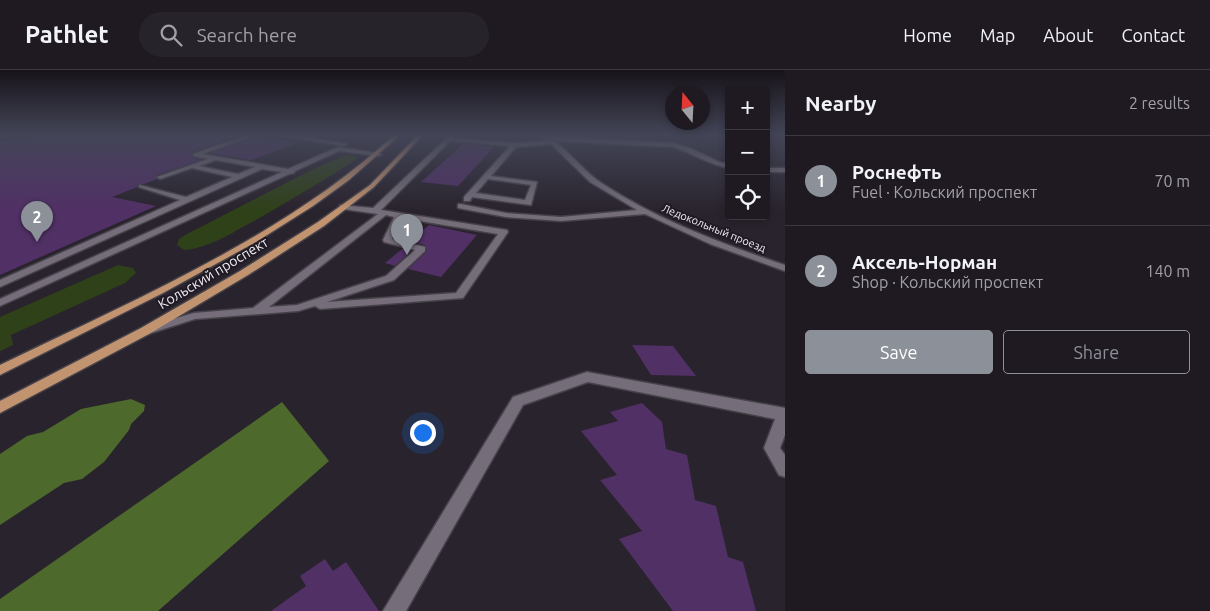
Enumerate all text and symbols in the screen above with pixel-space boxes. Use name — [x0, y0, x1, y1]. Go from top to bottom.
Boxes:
search box — [139, 12, 489, 57]
text: Pathlet — [25, 21, 109, 48]
icon: search — [157, 21, 185, 49]
text: Search here — [197, 24, 297, 46]
text: Home — [903, 25, 952, 45]
text: Map — [980, 25, 1015, 45]
text: About — [1043, 25, 1093, 45]
text: Contact — [1121, 25, 1185, 45]
north arrow — [665, 85, 710, 130]
map controls — [725, 85, 770, 220]
button: + — [725, 85, 770, 130]
text: Nearby — [805, 91, 876, 115]
text: 2 results — [1129, 94, 1190, 112]
button: − — [725, 130, 770, 175]
text: Роснефть — [852, 161, 942, 183]
text: 1 — [816, 172, 826, 190]
text: 70 m — [1154, 172, 1190, 190]
button: locate — [725, 175, 770, 220]
text: Fuel · Кольский проспект — [852, 183, 1037, 201]
pin: 2 — [21, 201, 53, 242]
street label: Ледокольный проезд — [660, 202, 768, 255]
pin: 1 — [391, 214, 423, 255]
street label: Кольский проспект — [155, 234, 271, 312]
text: Аксель-Норман — [852, 251, 997, 273]
text: 2 — [816, 262, 826, 280]
text: 140 m — [1145, 262, 1190, 280]
text: Shop · Кольский проспект — [852, 273, 1043, 291]
button: Save — [805, 330, 993, 374]
button: Share — [1003, 330, 1190, 374]
your location — [410, 420, 436, 446]

